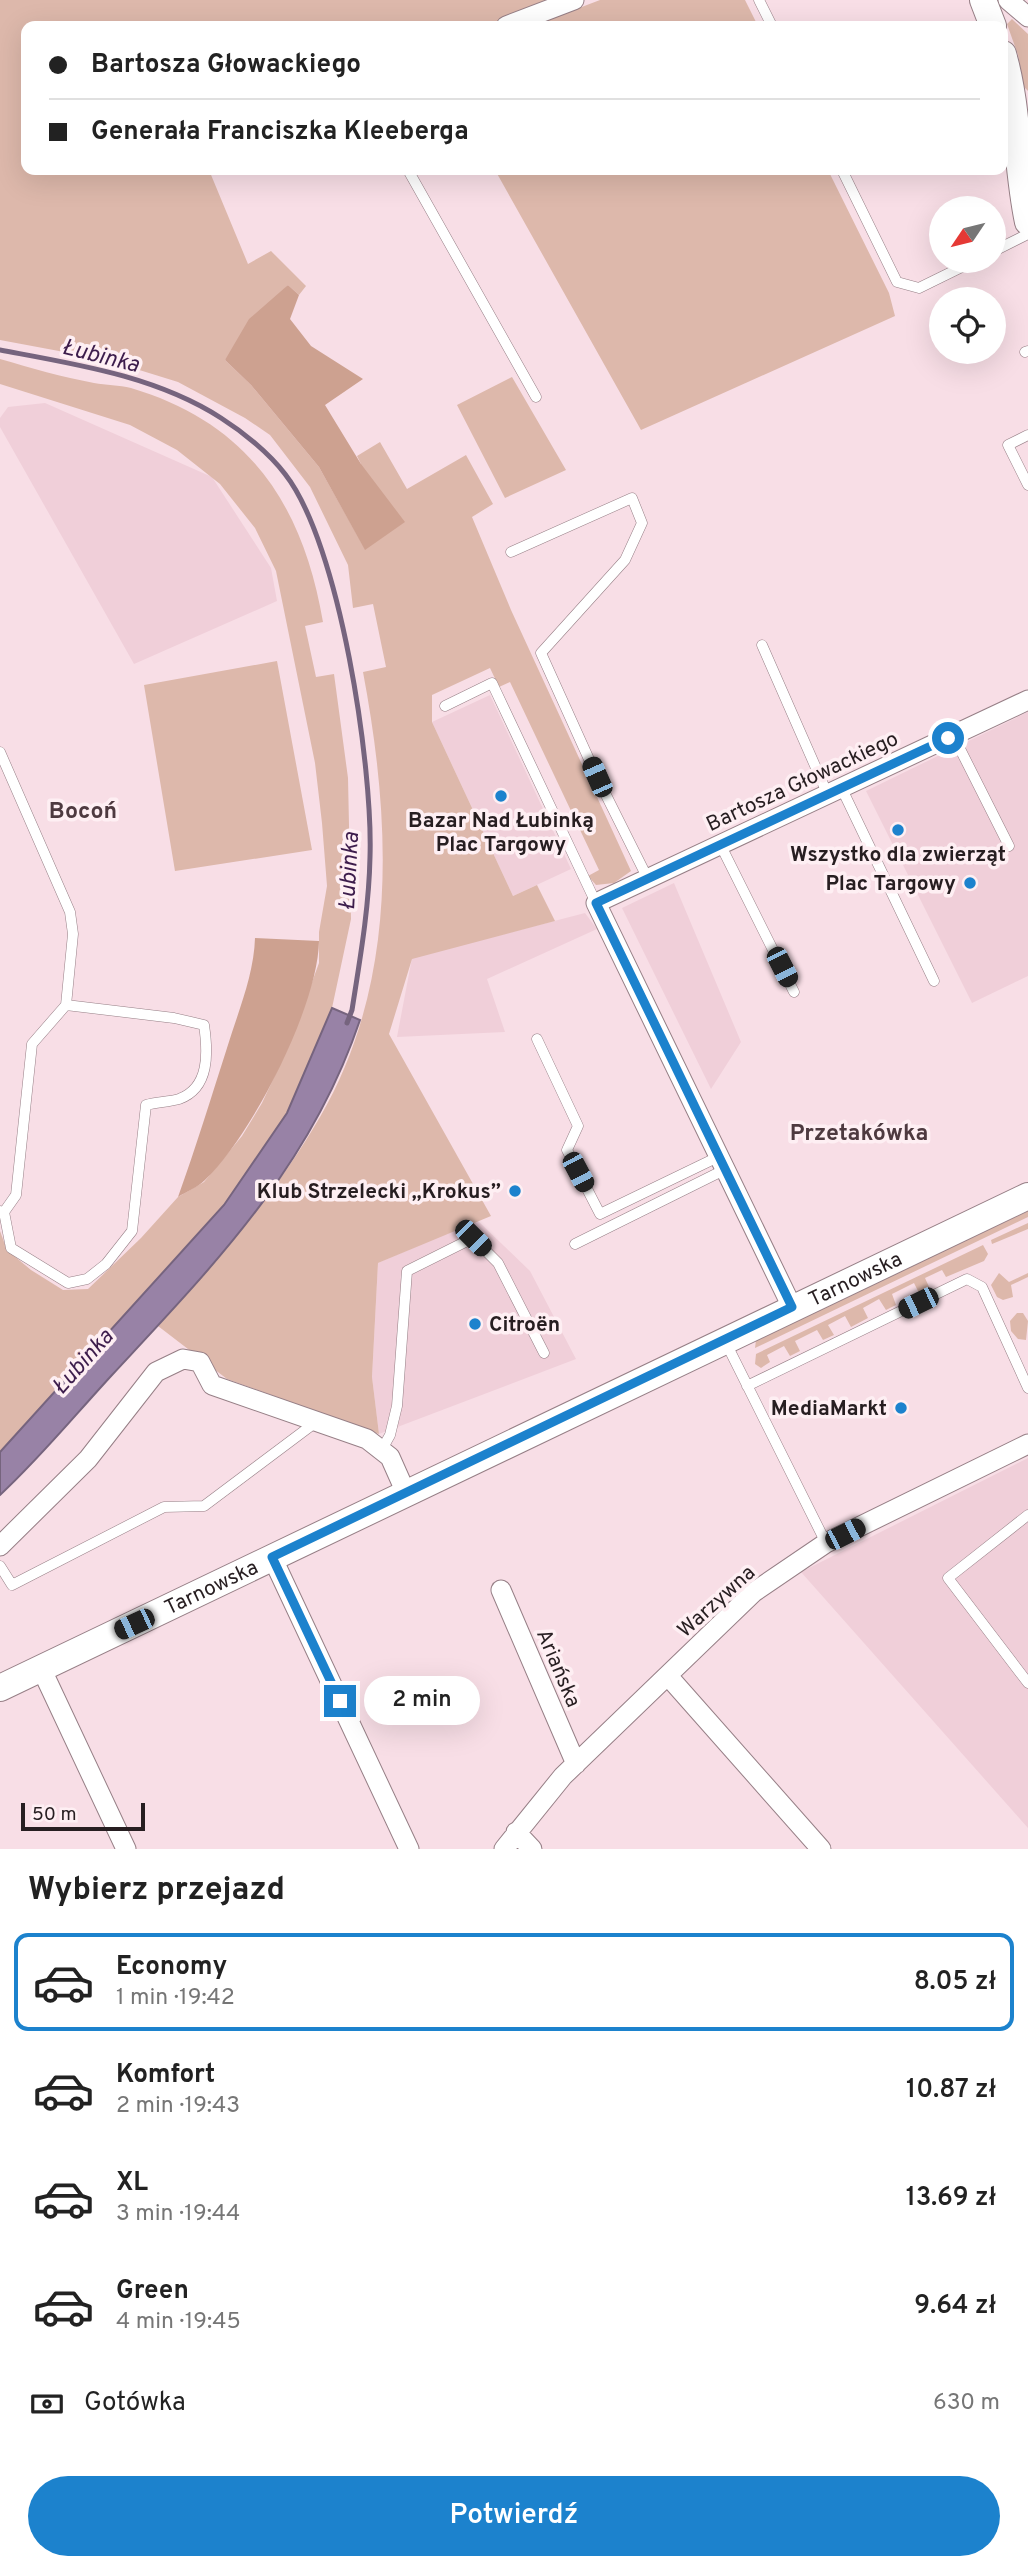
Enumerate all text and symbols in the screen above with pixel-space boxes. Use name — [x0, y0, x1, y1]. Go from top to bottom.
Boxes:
text: Bartosza Głowackiego — [91, 49, 361, 82]
text: Generała Franciszka Kleeberga — [91, 116, 469, 149]
north arrow — [929, 196, 1006, 273]
map controls — [929, 196, 1006, 364]
button: locate — [929, 287, 1006, 364]
water label: Łubinka — [59, 334, 142, 381]
route start — [932, 722, 964, 754]
street label: Bartosza Głowackiego — [702, 726, 903, 839]
car — [579, 754, 616, 800]
marker: Bazar Nad Łubinką Plac Targowy — [493, 788, 509, 804]
district label: Bocoń — [49, 798, 117, 827]
place label: Bazar Nad Łubinką Plac Targowy — [408, 808, 594, 859]
marker: Wszystko dla zwierząt — [890, 822, 906, 838]
water label: Łubinka — [334, 831, 367, 911]
place label: Wszystko dla zwierząt — [790, 842, 1006, 869]
place label: Plac Targowy — [825, 871, 956, 898]
marker: Plac Targowy — [962, 875, 978, 891]
car — [764, 944, 801, 990]
district label: Przetakówka — [790, 1120, 928, 1149]
car — [559, 1149, 598, 1195]
place label: Klub Strzelecki „Krokus” — [257, 1179, 501, 1206]
marker: Klub Strzelecki „Krokus” — [507, 1183, 523, 1199]
car — [451, 1216, 496, 1260]
street label: Tarnowska — [805, 1246, 907, 1314]
car — [895, 1284, 942, 1322]
place label: Citroën — [489, 1312, 560, 1339]
marker: Citroën — [467, 1316, 483, 1332]
water label: Łubinka — [47, 1324, 121, 1401]
place label: MediaMarkt — [771, 1396, 887, 1423]
marker: MediaMarkt — [893, 1400, 909, 1416]
car — [822, 1515, 869, 1553]
street label: Tarnowska — [161, 1554, 263, 1622]
street label: Warzywna — [672, 1560, 762, 1644]
car — [111, 1606, 158, 1642]
street label: Ariańska — [529, 1625, 586, 1712]
callout: 2 min — [364, 1676, 480, 1726]
route end — [324, 1685, 356, 1717]
text: 2 min — [392, 1686, 452, 1715]
scale bar — [21, 1800, 145, 1832]
text: 50 m — [32, 1803, 77, 1827]
text: Wybierz przejazd — [28, 1871, 285, 1911]
icon: car — [32, 1951, 95, 2014]
text: Economy — [116, 1951, 227, 1984]
text: 8.05 zł — [914, 1966, 996, 1999]
text: 1 min · 19:42 — [116, 1984, 235, 2013]
icon: car — [32, 2059, 95, 2122]
text: Komfort — [116, 2059, 215, 2092]
text: 10.87 zł — [906, 2074, 996, 2107]
text: 2 min · 19:43 — [116, 2092, 240, 2121]
icon: car — [32, 2167, 95, 2230]
text: XL — [116, 2167, 148, 2200]
text: 13.69 zł — [906, 2182, 996, 2215]
text: 3 min · 19:44 — [116, 2200, 240, 2229]
icon: car — [32, 2275, 95, 2338]
text: Green — [116, 2275, 189, 2308]
text: 9.64 zł — [914, 2290, 996, 2323]
text: 4 min · 19:45 — [116, 2308, 241, 2337]
icon: cash — [28, 2385, 66, 2423]
text: Gotówka — [84, 2387, 186, 2420]
text: 630 m — [933, 2389, 1000, 2418]
button: Potwierdź — [28, 2476, 1000, 2556]

